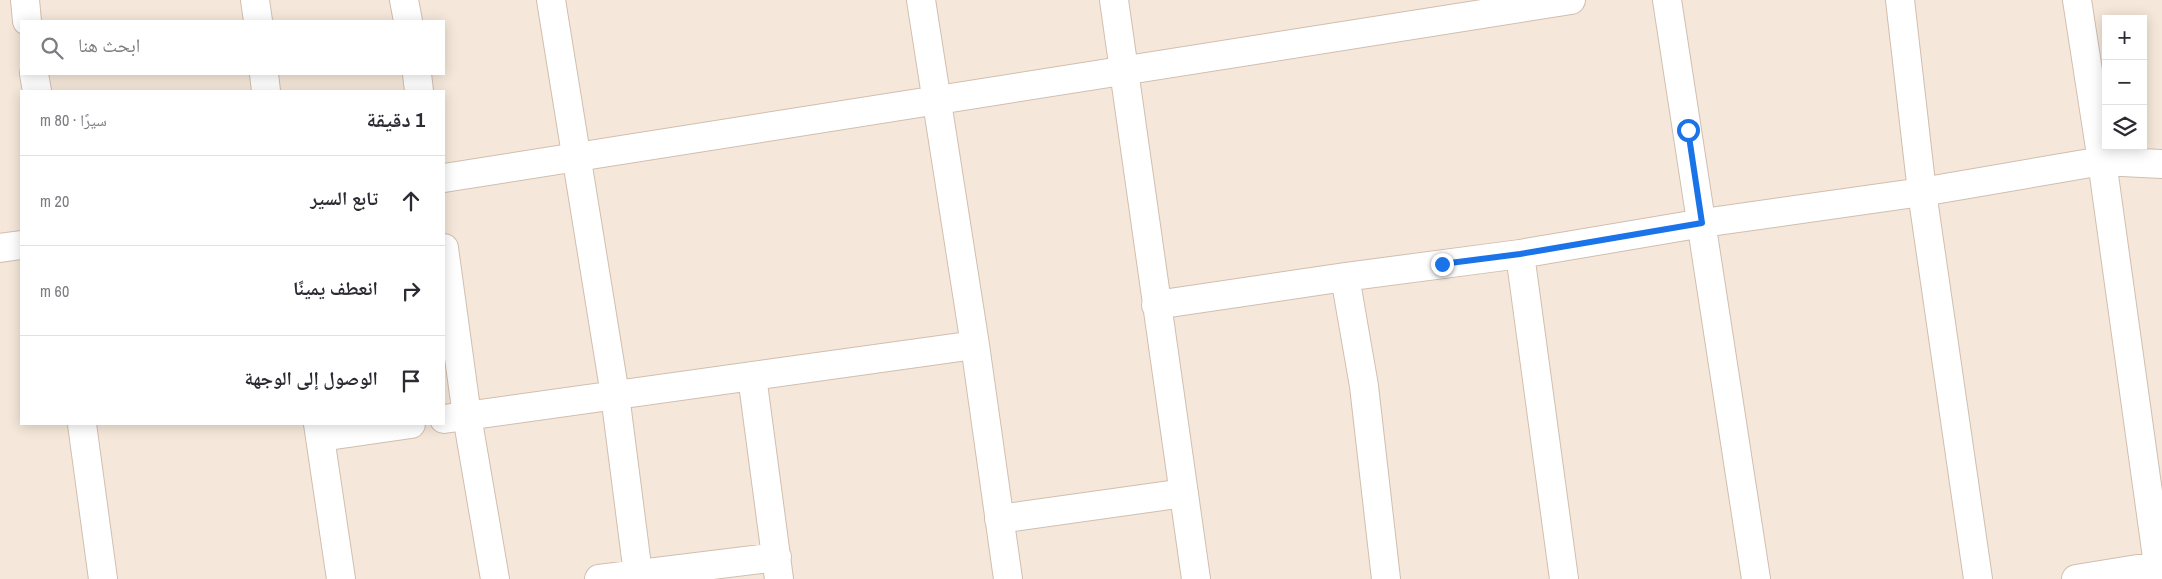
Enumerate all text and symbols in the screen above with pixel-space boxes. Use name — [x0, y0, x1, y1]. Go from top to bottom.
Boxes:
map controls — [2102, 15, 2147, 150]
button: + — [2102, 15, 2147, 60]
search box — [20, 20, 445, 75]
text: ابحث هنا — [78, 32, 140, 58]
icon: search — [38, 34, 66, 62]
button: − — [2102, 60, 2147, 105]
text: 1 دقيقة — [367, 105, 425, 134]
button: layers — [2102, 105, 2147, 150]
text: سيرًا · 80 m — [40, 109, 107, 131]
route start — [1677, 119, 1700, 142]
text: تابع السير — [310, 185, 378, 211]
icon: ahead — [397, 187, 425, 215]
text: 20 m — [40, 190, 69, 212]
route end — [1431, 253, 1454, 276]
text: انعطف يمينًا — [293, 275, 378, 301]
icon: right — [397, 277, 425, 305]
text: 60 m — [40, 280, 69, 302]
text: الوصول إلى الوجهة — [244, 365, 378, 391]
icon: arrive — [397, 367, 425, 395]

